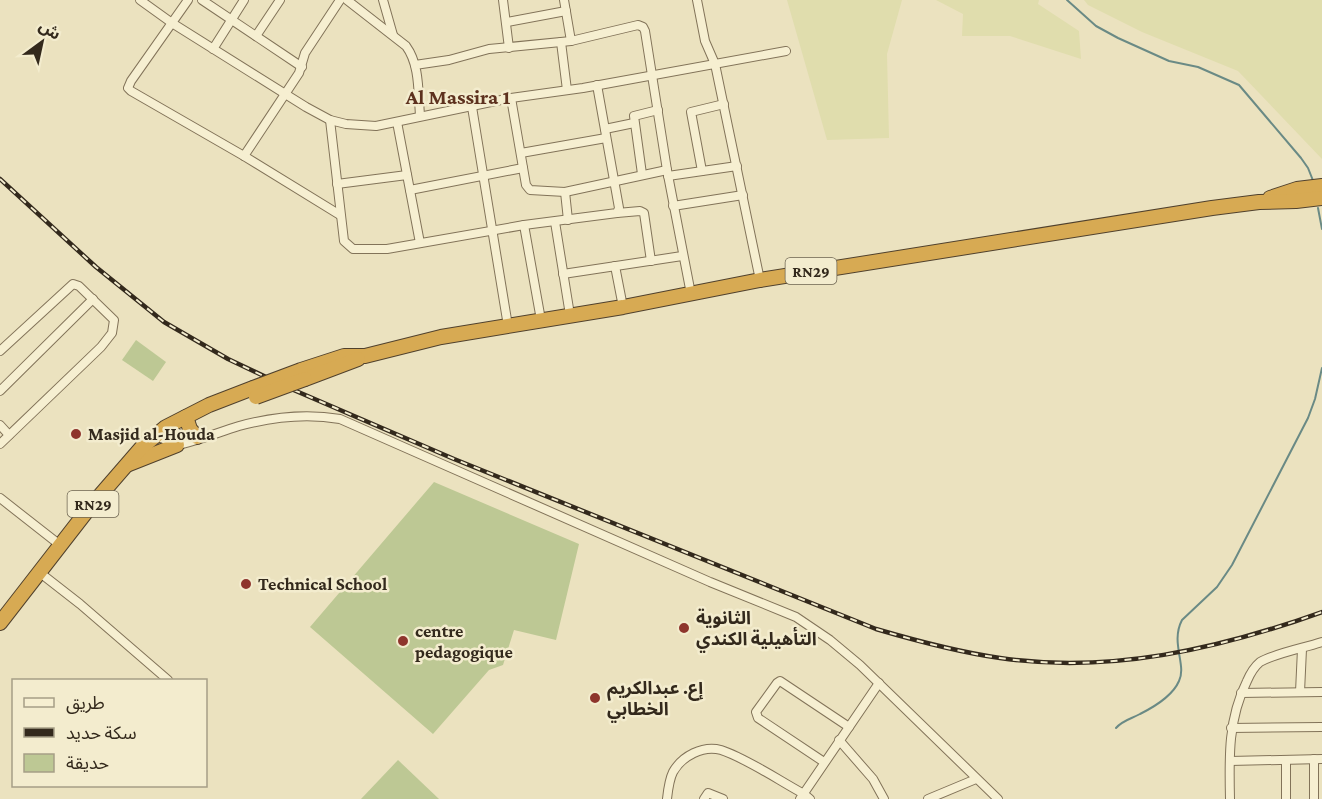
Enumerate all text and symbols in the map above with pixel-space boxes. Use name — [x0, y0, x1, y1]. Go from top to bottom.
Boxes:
north arrow — [12, 12, 72, 72]
text: ش — [36, 17, 64, 44]
district label: Al Massira 1 — [405, 85, 510, 109]
road number: RN29 — [786, 258, 836, 284]
place label: Masjid al-Houda — [88, 424, 215, 445]
marker: Masjid al-Houda — [69, 427, 83, 441]
road number: RN29 — [68, 491, 118, 517]
place label: Technical School — [258, 574, 387, 594]
marker: Technical School — [239, 577, 253, 591]
place label: الثانوية التأهيلية الكندي — [696, 608, 817, 653]
place label: centre pedagogique — [415, 621, 513, 662]
marker: الثانوية التأهيلية الكندي — [677, 621, 691, 635]
marker: centre pedagogique — [396, 634, 410, 648]
place label: إع. عبدالكريم الخطابي — [607, 678, 704, 723]
legend — [12, 679, 207, 787]
marker: إع. عبدالكريم الخطابي — [588, 691, 602, 705]
text: طريق — [66, 693, 105, 714]
text: سكة حديد — [66, 723, 137, 743]
text: حديقة — [66, 753, 109, 773]

